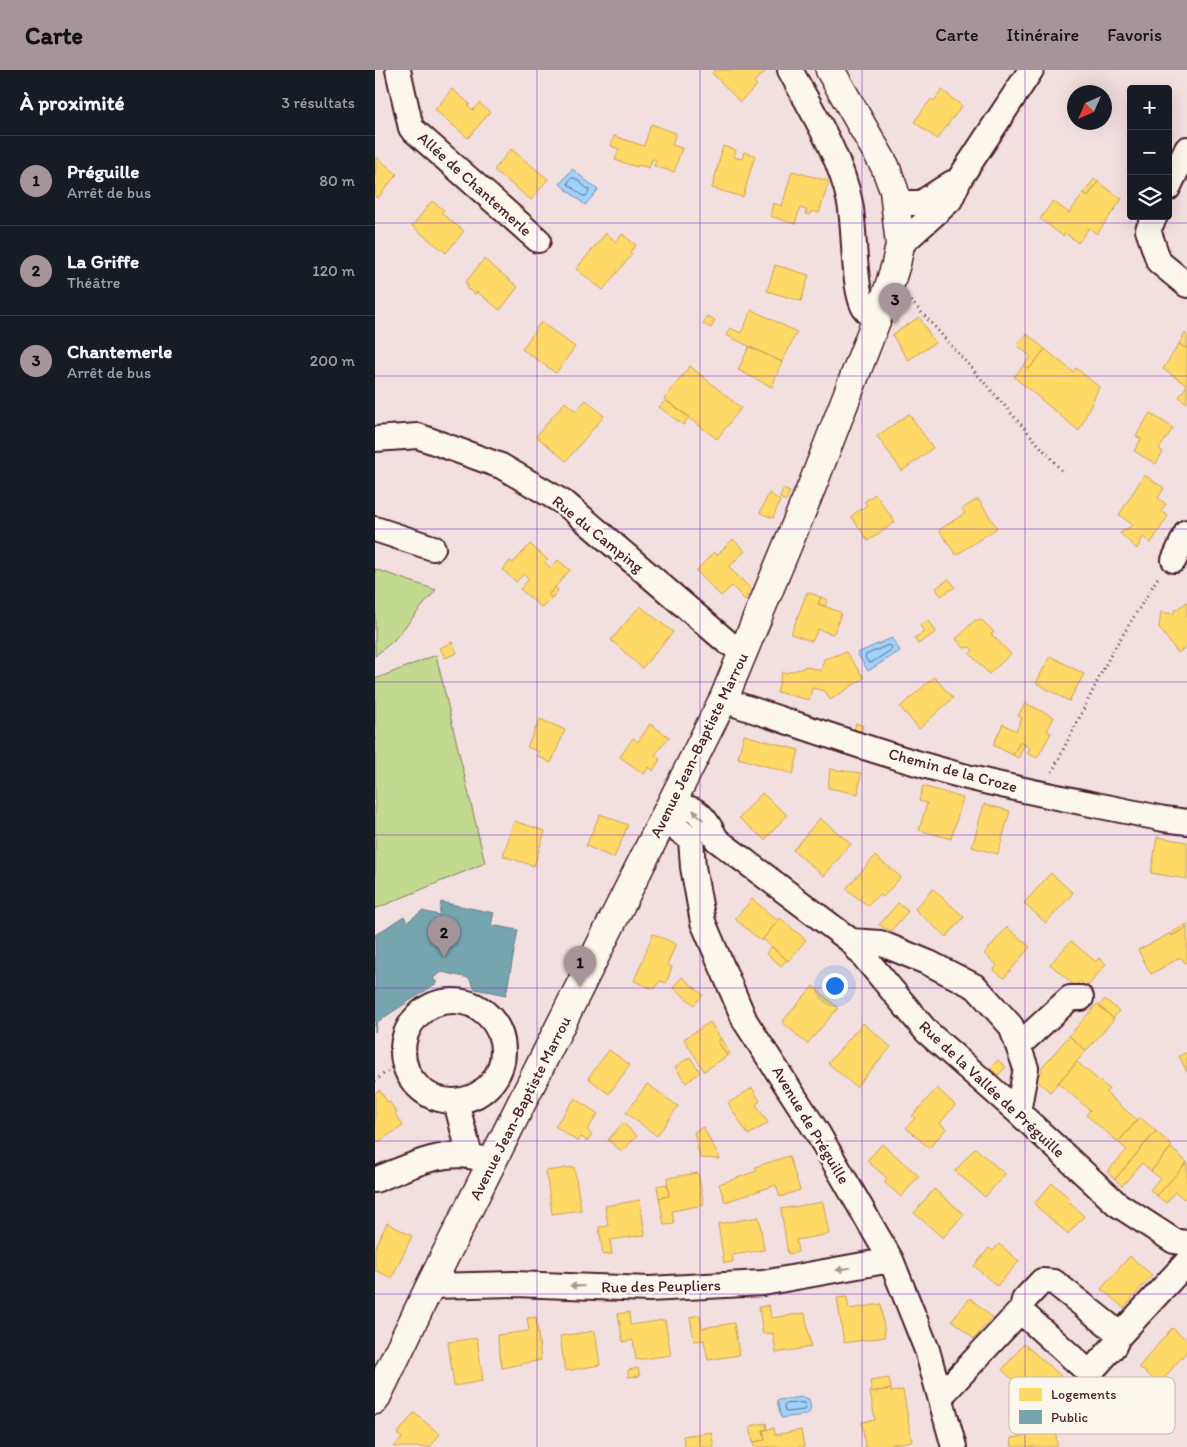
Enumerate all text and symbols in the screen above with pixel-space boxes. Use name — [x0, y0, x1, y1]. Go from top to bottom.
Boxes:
text: Carte — [25, 21, 83, 50]
text: Carte — [935, 24, 979, 46]
text: Itinéraire — [1007, 24, 1079, 46]
text: Favoris — [1107, 24, 1162, 46]
north arrow — [1067, 85, 1112, 130]
map controls — [1127, 85, 1172, 220]
button: + — [1127, 85, 1172, 130]
text: À proximité — [20, 90, 125, 115]
text: 3 résultats — [281, 93, 355, 112]
street label: Allée de Chantemerle — [414, 128, 536, 240]
button: − — [1127, 130, 1172, 175]
text: Préguille — [67, 160, 139, 183]
text: 1 — [32, 171, 40, 190]
text: 80 m — [319, 171, 355, 190]
button: layers — [1127, 175, 1172, 220]
text: Arrêt de bus — [67, 183, 151, 202]
text: La Griffe — [67, 250, 139, 273]
text: 2 — [32, 261, 40, 280]
text: 120 m — [312, 261, 355, 280]
text: Théâtre — [67, 273, 120, 292]
pin: 3 — [879, 283, 911, 324]
text: Chantemerle — [67, 340, 172, 363]
text: 3 — [32, 351, 40, 370]
text: 200 m — [310, 351, 355, 370]
text: Arrêt de bus — [67, 363, 151, 382]
street label: Rue du Camping — [548, 491, 648, 577]
street label: Avenue Jean-Baptiste Marrou — [646, 649, 752, 841]
street label: Chemin de la Croze — [886, 744, 1020, 796]
one-way arrow — [692, 810, 705, 821]
pin: 2 — [428, 916, 460, 957]
pin: 1 — [564, 946, 596, 987]
your location — [822, 973, 848, 999]
street label: Avenue Jean-Baptiste Marrou — [465, 1013, 575, 1203]
street label: Rue de la Vallée de Préguille — [915, 1017, 1069, 1161]
street label: Avenue de Préguille — [768, 1063, 854, 1187]
one-way arrow — [834, 1265, 850, 1273]
street label: Rue des Peupliers — [601, 1275, 721, 1297]
one-way arrow — [568, 1282, 584, 1290]
legend — [1009, 1377, 1175, 1434]
text: Logements — [1051, 1386, 1117, 1403]
text: Public — [1051, 1409, 1089, 1426]

